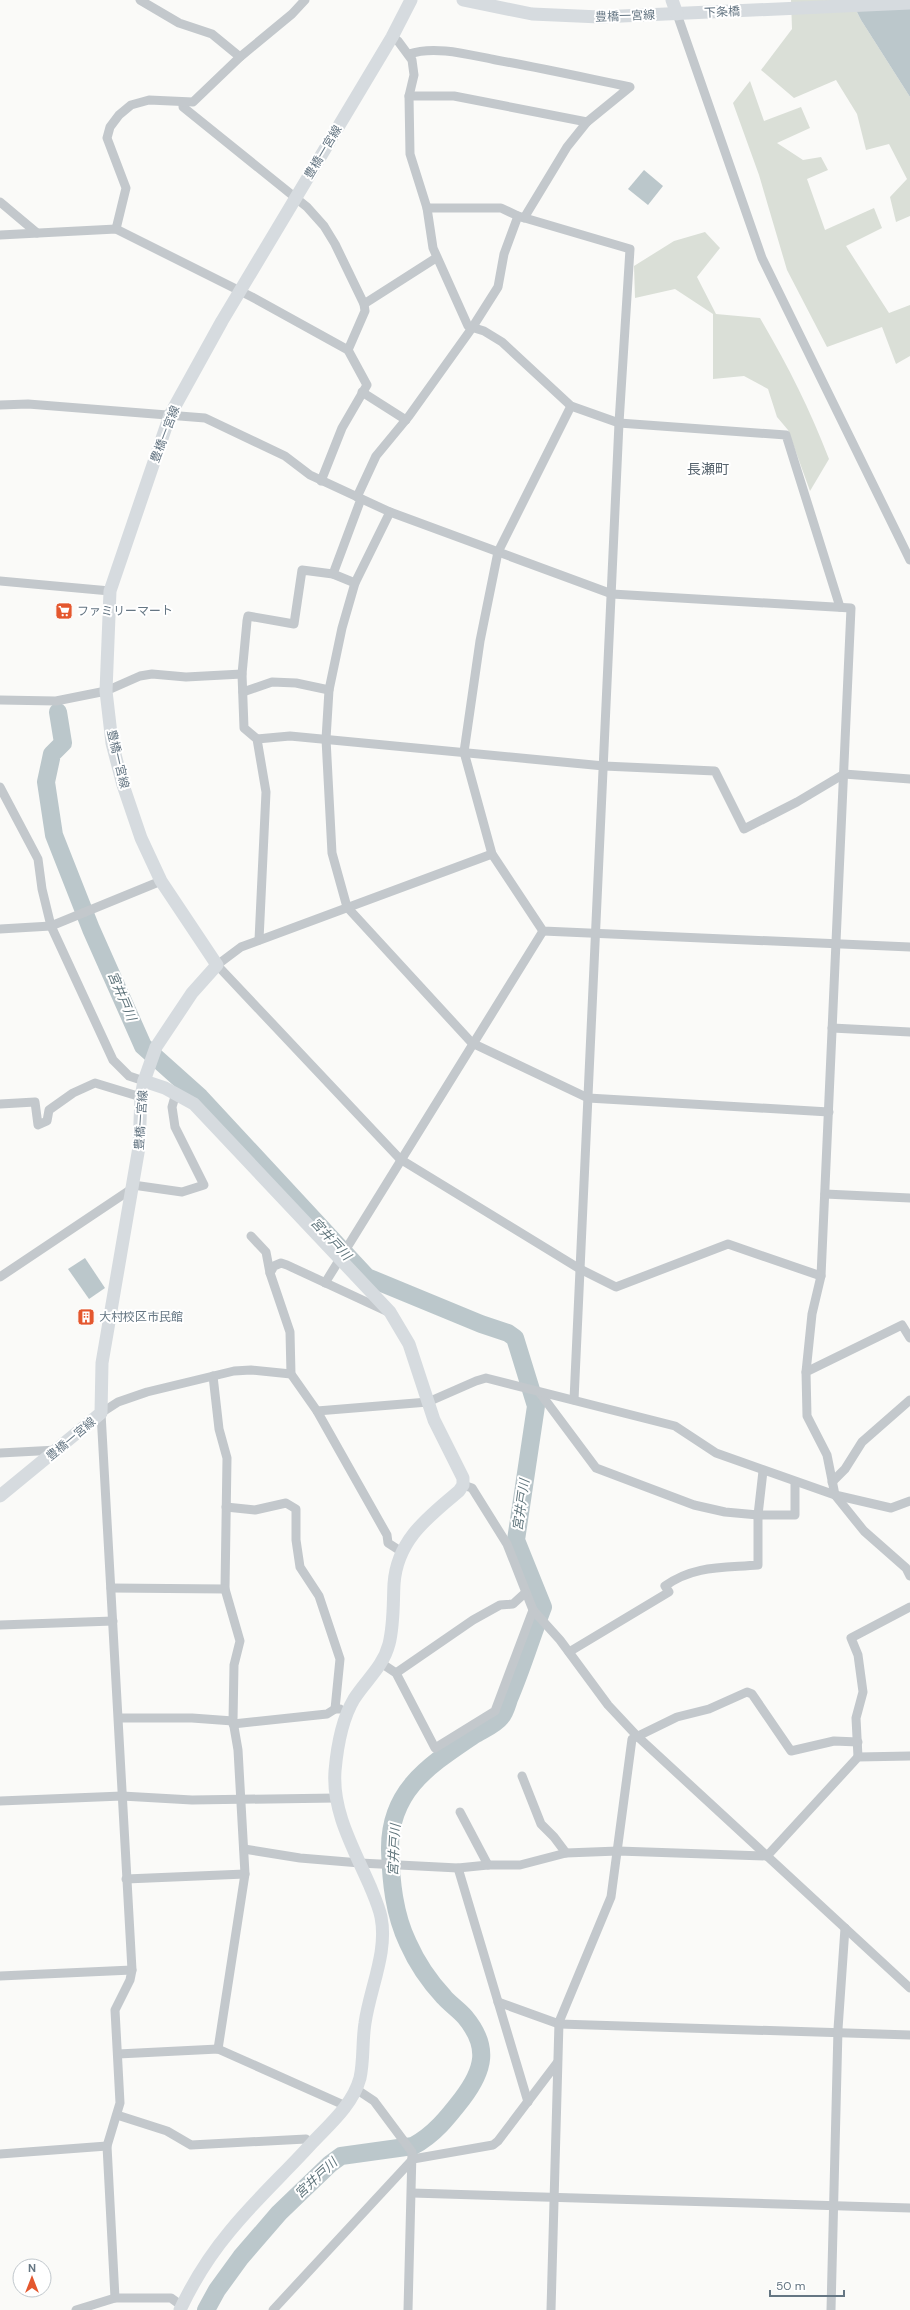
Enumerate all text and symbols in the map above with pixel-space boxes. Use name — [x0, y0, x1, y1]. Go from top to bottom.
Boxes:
street label: 下条橋 — [704, 3, 740, 21]
street label: 豊橋一宮線 — [595, 7, 655, 25]
street label: 豊橋一宮線 — [301, 122, 345, 182]
street label: 豊橋一宮線 — [147, 403, 183, 465]
district label: 長瀬町 — [687, 460, 729, 478]
supermarket icon: ファミリーマート — [54, 601, 74, 621]
place label: ファミリーマート — [77, 603, 173, 619]
street label: 豊橋一宮線 — [103, 728, 133, 790]
water label: 宮井戸川 — [104, 969, 141, 1025]
street label: 豊橋一宮線 — [131, 1090, 151, 1150]
water label: 宮井戸川 — [307, 1214, 356, 1265]
building icon: 大村校区市民館 — [76, 1307, 96, 1327]
place label: 大村校区市民館 — [99, 1309, 183, 1325]
street label: 豊橋一宮線 — [43, 1414, 99, 1464]
water label: 宮井戸川 — [509, 1476, 533, 1532]
water label: 宮井戸川 — [384, 1822, 404, 1876]
water label: 宮井戸川 — [291, 2153, 342, 2202]
north arrow — [12, 2258, 52, 2298]
text: N — [28, 2261, 36, 2275]
scale bar — [770, 2272, 844, 2298]
text: 50 m — [776, 2278, 805, 2294]

